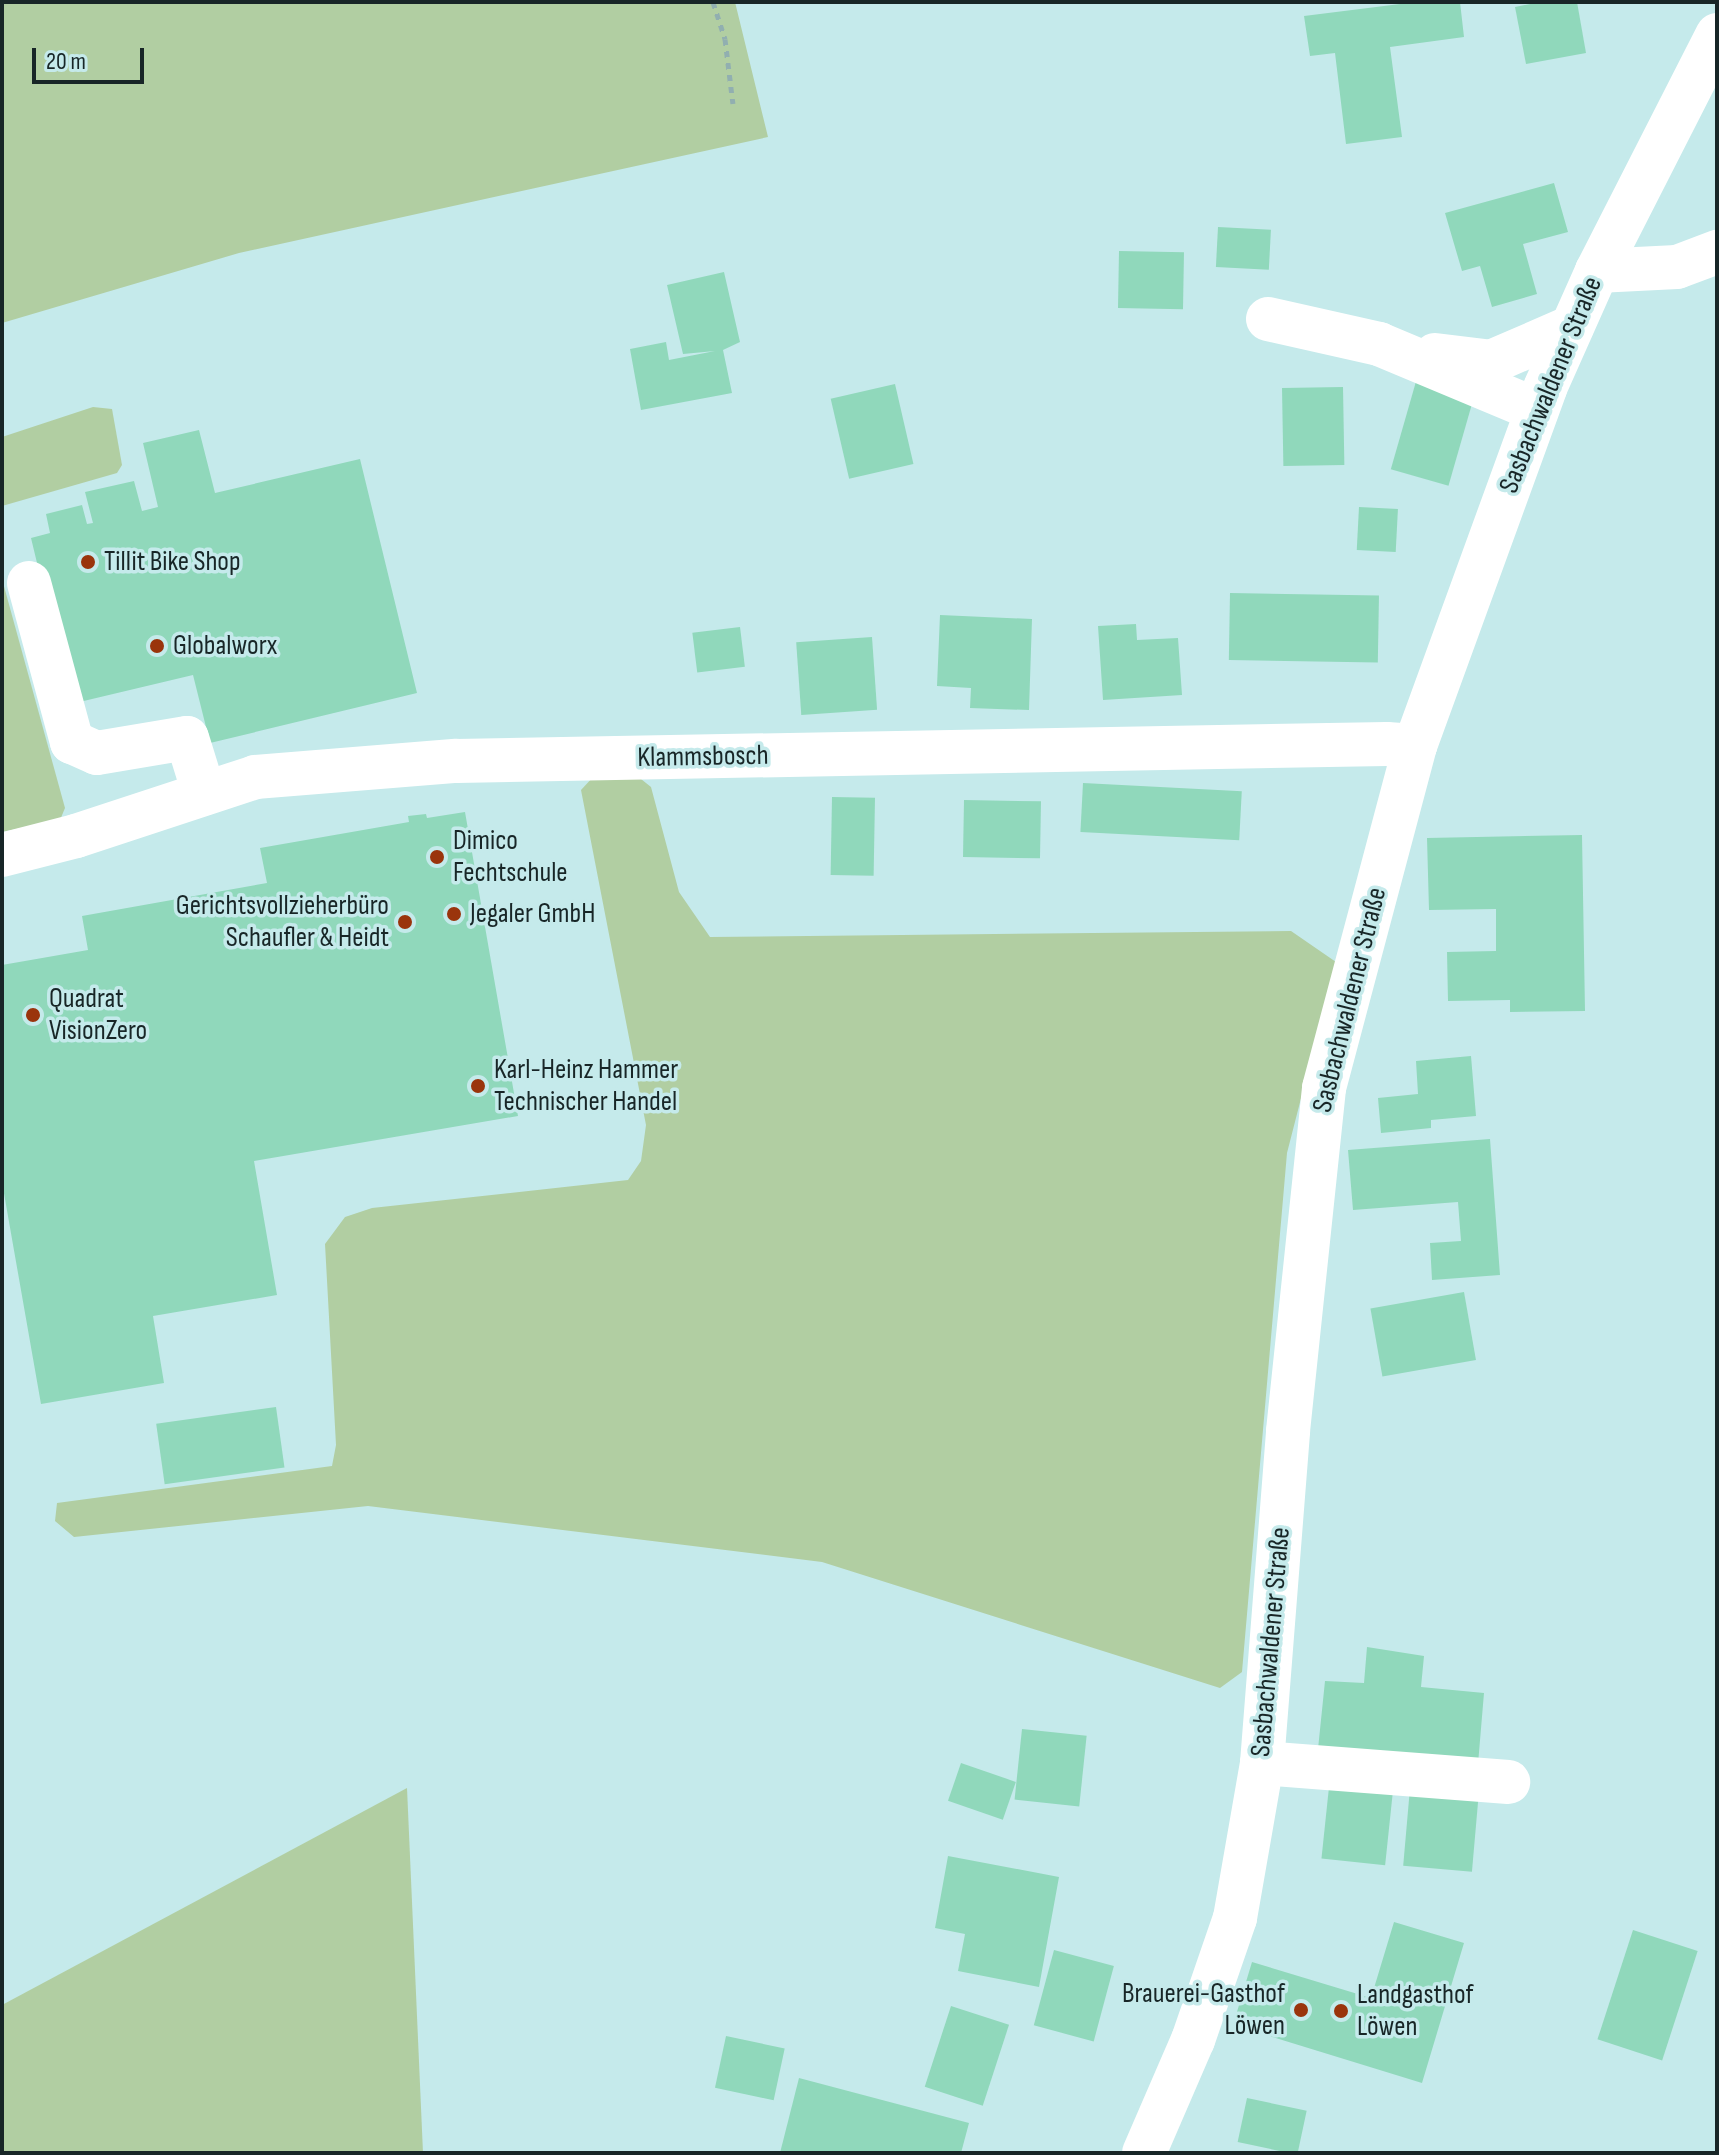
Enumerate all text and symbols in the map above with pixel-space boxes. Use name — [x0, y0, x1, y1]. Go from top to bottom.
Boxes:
scale bar — [36, 32, 148, 82]
text: 20 m — [46, 47, 86, 76]
street label: Sasbachwaldener Straße — [1492, 272, 1610, 498]
place label: Tillit Bike Shop — [104, 545, 241, 579]
marker: Tillit Bike Shop — [79, 553, 97, 571]
place label: Globalworx — [173, 629, 277, 663]
marker: Globalworx — [148, 637, 166, 655]
street label: Klammsbosch — [637, 739, 769, 775]
place label: Dimico Fechtschule — [453, 824, 568, 890]
marker: Dimico Fechtschule — [428, 848, 446, 866]
street label: Sasbachwaldener Straße — [1306, 884, 1394, 1116]
place label: Gerichtsvollzieherbüro Schaufler & Heidt — [176, 889, 389, 955]
place label: Jegaler GmbH — [470, 897, 595, 931]
marker: Jegaler GmbH — [445, 905, 463, 923]
marker: Gerichtsvollzieherbüro Schaufler & Heidt — [396, 913, 414, 931]
place label: Quadrat VisionZero — [49, 982, 147, 1048]
marker: Quadrat VisionZero — [24, 1006, 42, 1024]
place label: Karl-Heinz Hammer Technischer Handel — [494, 1053, 678, 1119]
marker: Karl-Heinz Hammer Technischer Handel — [469, 1077, 487, 1095]
street label: Sasbachwaldener Straße — [1244, 1526, 1298, 1758]
place label: Brauerei-Gasthof Löwen — [1122, 1977, 1285, 2043]
place label: Landgasthof Löwen — [1357, 1978, 1474, 2044]
marker: Brauerei-Gasthof Löwen — [1292, 2001, 1310, 2019]
marker: Landgasthof Löwen — [1332, 2002, 1350, 2020]

